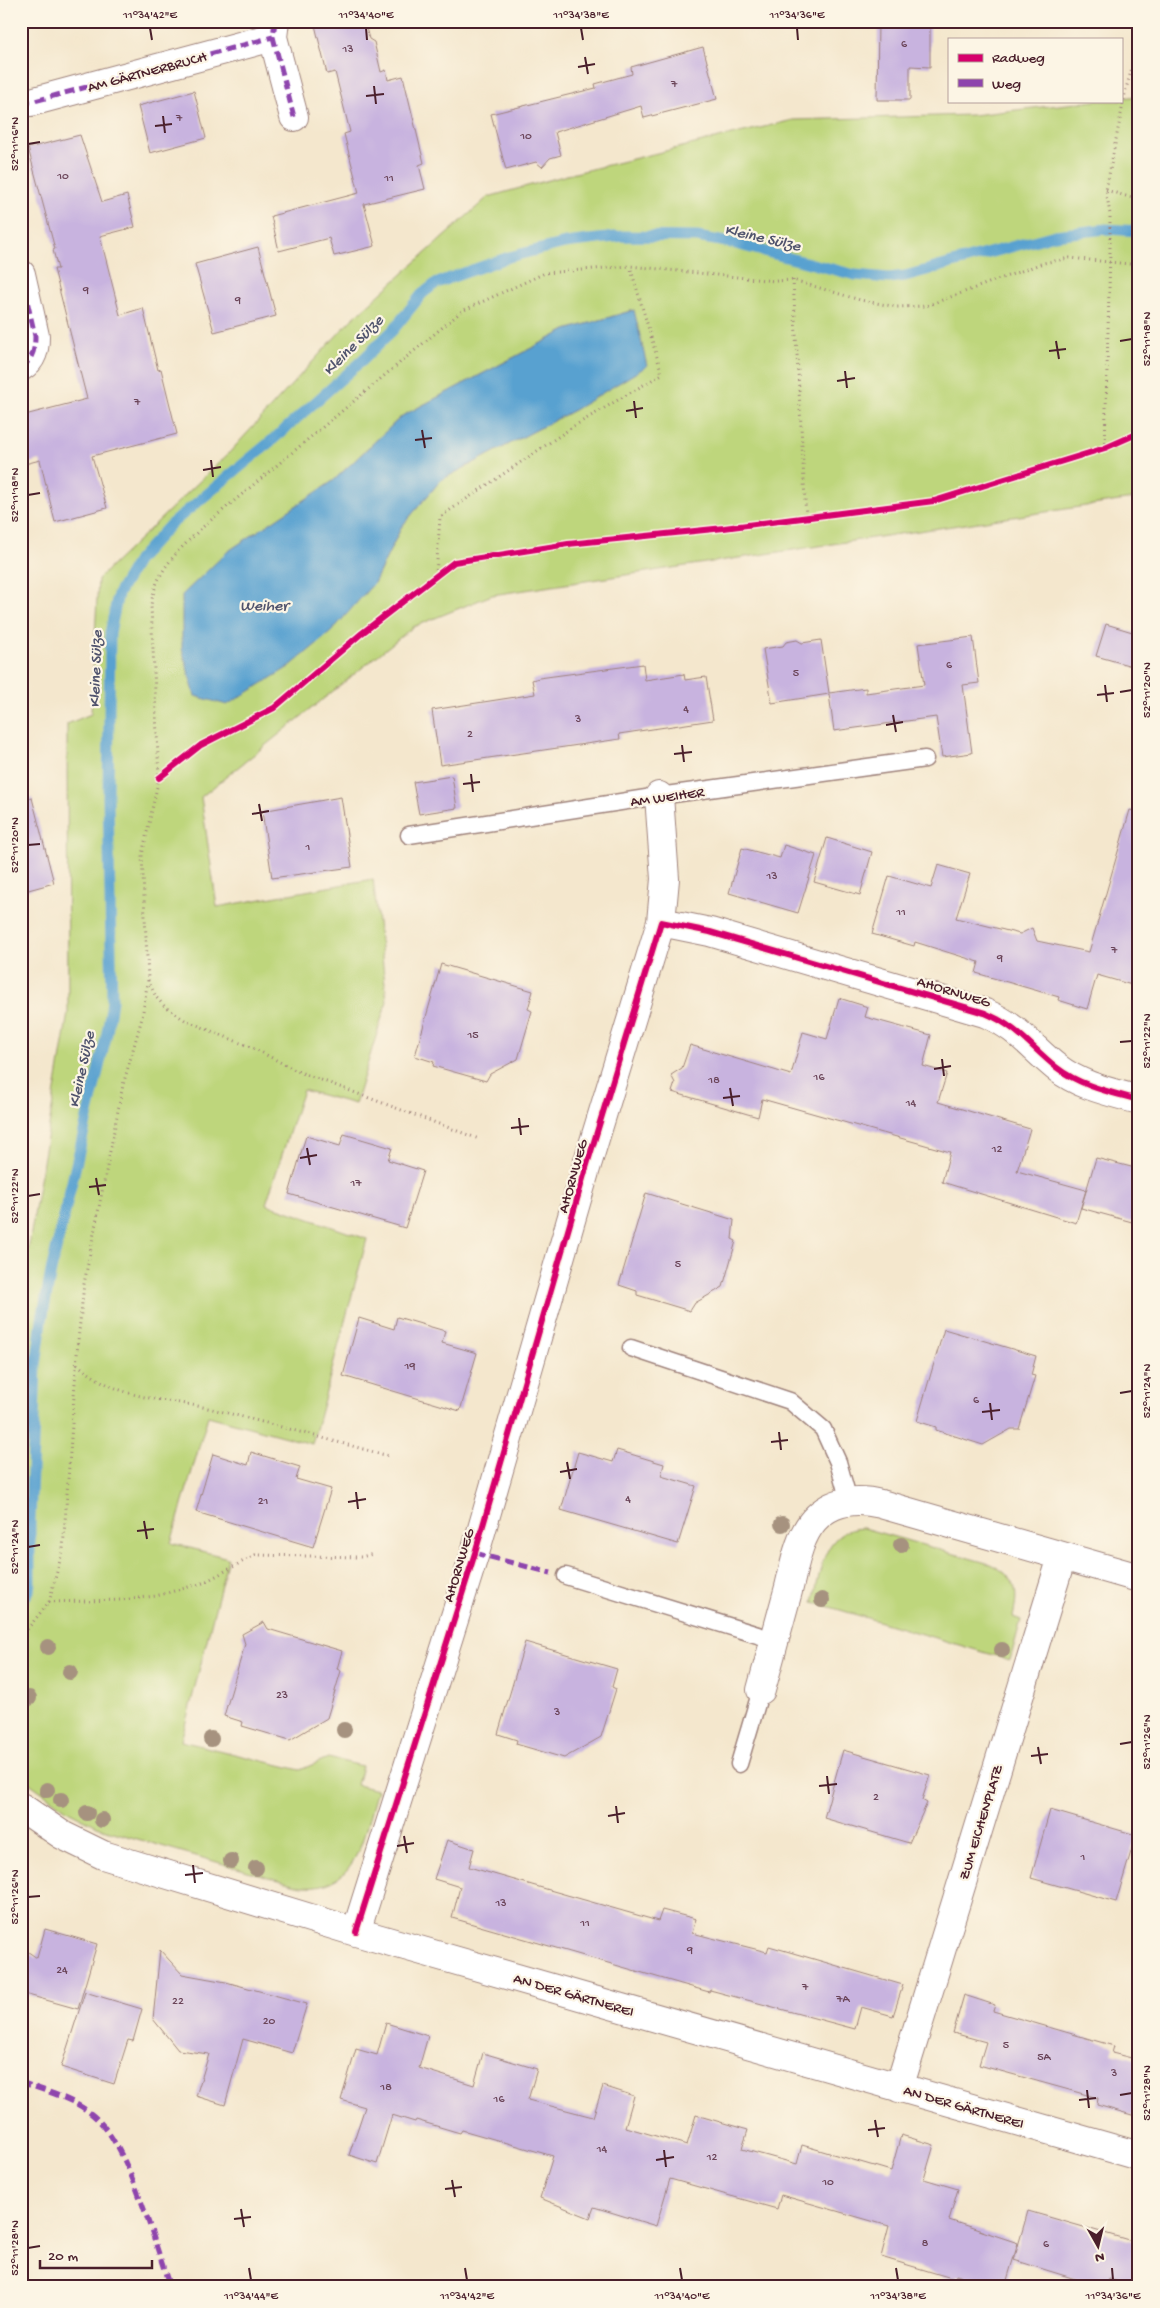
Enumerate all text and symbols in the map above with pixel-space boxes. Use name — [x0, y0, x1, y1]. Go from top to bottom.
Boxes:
text: 11°34'42"E — [122, 9, 178, 23]
text: 11°34'40"E — [338, 9, 394, 23]
text: 11°34'38"E — [552, 9, 609, 23]
text: 11°34'36"E — [769, 9, 825, 23]
house number: 6 — [901, 38, 908, 52]
legend — [948, 38, 1122, 102]
house number: 13 — [341, 43, 354, 57]
street label: AM GÄRTNERBRUCH — [86, 48, 209, 97]
text: Radweg — [992, 50, 1045, 68]
text: Weg — [992, 76, 1021, 94]
house number: 7 — [670, 78, 678, 92]
house number: 7 — [175, 112, 183, 126]
text: 52°11'16"N — [9, 117, 23, 171]
house number: 10 — [519, 130, 532, 144]
house number: 10 — [56, 170, 69, 184]
house number: 11 — [383, 172, 394, 186]
water label: Kleine Sülze — [722, 221, 803, 258]
house number: 9 — [82, 284, 89, 298]
house number: 9 — [234, 294, 241, 308]
water label: Kleine Sülze — [320, 312, 389, 381]
text: 52°11'18"N — [1141, 312, 1155, 366]
house number: 7 — [133, 396, 141, 410]
text: 52°11'18"N — [9, 468, 23, 522]
water label: Weiher — [240, 598, 291, 617]
water label: Kleine Sülze — [87, 629, 108, 708]
house number: 6 — [946, 659, 953, 673]
text: 52°11'20"N — [1141, 662, 1155, 718]
house number: 5 — [793, 667, 799, 681]
house number: 4 — [683, 703, 689, 717]
house number: 3 — [574, 713, 581, 727]
house number: 2 — [467, 728, 473, 742]
street label: AM WEIHER — [629, 784, 706, 812]
text: 52°11'20"N — [9, 817, 23, 873]
house number: 1 — [305, 841, 311, 855]
house number: 13 — [765, 870, 778, 884]
house number: 11 — [895, 906, 906, 920]
house number: 7 — [1110, 944, 1118, 958]
house number: 9 — [996, 952, 1003, 966]
street label: AHORNWEG — [915, 973, 993, 1013]
text: 52°11'22"N — [1141, 1013, 1155, 1068]
water label: Kleine Sülze — [66, 1029, 101, 1110]
house number: 15 — [466, 1029, 479, 1043]
house number: 16 — [813, 1071, 825, 1085]
house number: 18 — [707, 1074, 720, 1088]
house number: 14 — [905, 1097, 917, 1111]
street label: AHORNWEG — [555, 1137, 593, 1215]
house number: 12 — [991, 1143, 1002, 1157]
text: 52°11'22"N — [9, 1168, 23, 1223]
house number: 17 — [349, 1177, 362, 1191]
house number: 5 — [675, 1258, 681, 1272]
house number: 19 — [404, 1360, 415, 1374]
text: 52°11'24"N — [1141, 1363, 1155, 1418]
house number: 6 — [973, 1394, 980, 1408]
house number: 4 — [625, 1493, 631, 1507]
house number: 21 — [258, 1495, 269, 1509]
text: 52°11'24"N — [9, 1519, 23, 1574]
street label: AHORNWEG — [440, 1526, 480, 1604]
house number: 23 — [276, 1689, 288, 1703]
house number: 3 — [553, 1706, 560, 1720]
text: 52°11'26"N — [1141, 1714, 1155, 1770]
street label: ZUM EICHENPLATZ — [956, 1763, 1008, 1882]
house number: 2 — [873, 1791, 879, 1805]
house number: 1 — [1080, 1851, 1086, 1865]
text: 52°11'26"N — [9, 1869, 23, 1925]
house number: 13 — [494, 1897, 507, 1911]
house number: 11 — [579, 1917, 590, 1931]
house number: 9 — [686, 1944, 693, 1958]
house number: 24 — [56, 1964, 68, 1978]
street label: AN DER GÄRTNEREI — [511, 1970, 636, 2022]
house number: 7 — [801, 1981, 809, 1995]
house number: 7A — [835, 1993, 851, 2007]
house number: 22 — [172, 1995, 184, 2009]
house number: 20 — [263, 2015, 276, 2029]
house number: 5 — [1003, 2039, 1009, 2053]
house number: 5A — [1037, 2051, 1052, 2065]
text: 52°11'28"N — [1141, 2065, 1155, 2121]
house number: 3 — [1110, 2067, 1117, 2081]
house number: 18 — [379, 2081, 392, 2095]
street label: AN DER GÄRTNEREI — [901, 2082, 1026, 2134]
house number: 16 — [493, 2093, 505, 2107]
house number: 14 — [596, 2143, 608, 2157]
house number: 12 — [706, 2151, 717, 2165]
house number: 10 — [821, 2176, 834, 2190]
text: 52°11'28"N — [9, 2220, 23, 2276]
north arrow — [1072, 2220, 1122, 2270]
house number: 8 — [922, 2237, 929, 2251]
scale bar — [40, 2238, 152, 2270]
house number: 6 — [1043, 2238, 1050, 2252]
text: N — [1094, 2247, 1105, 2265]
text: 20 m — [48, 2248, 78, 2266]
text: 11°34'44"E — [223, 2290, 278, 2304]
text: 11°34'42"E — [439, 2290, 495, 2304]
text: 11°34'40"E — [654, 2290, 710, 2304]
text: 11°34'38"E — [869, 2290, 926, 2304]
text: 11°34'36"E — [1085, 2290, 1141, 2304]

